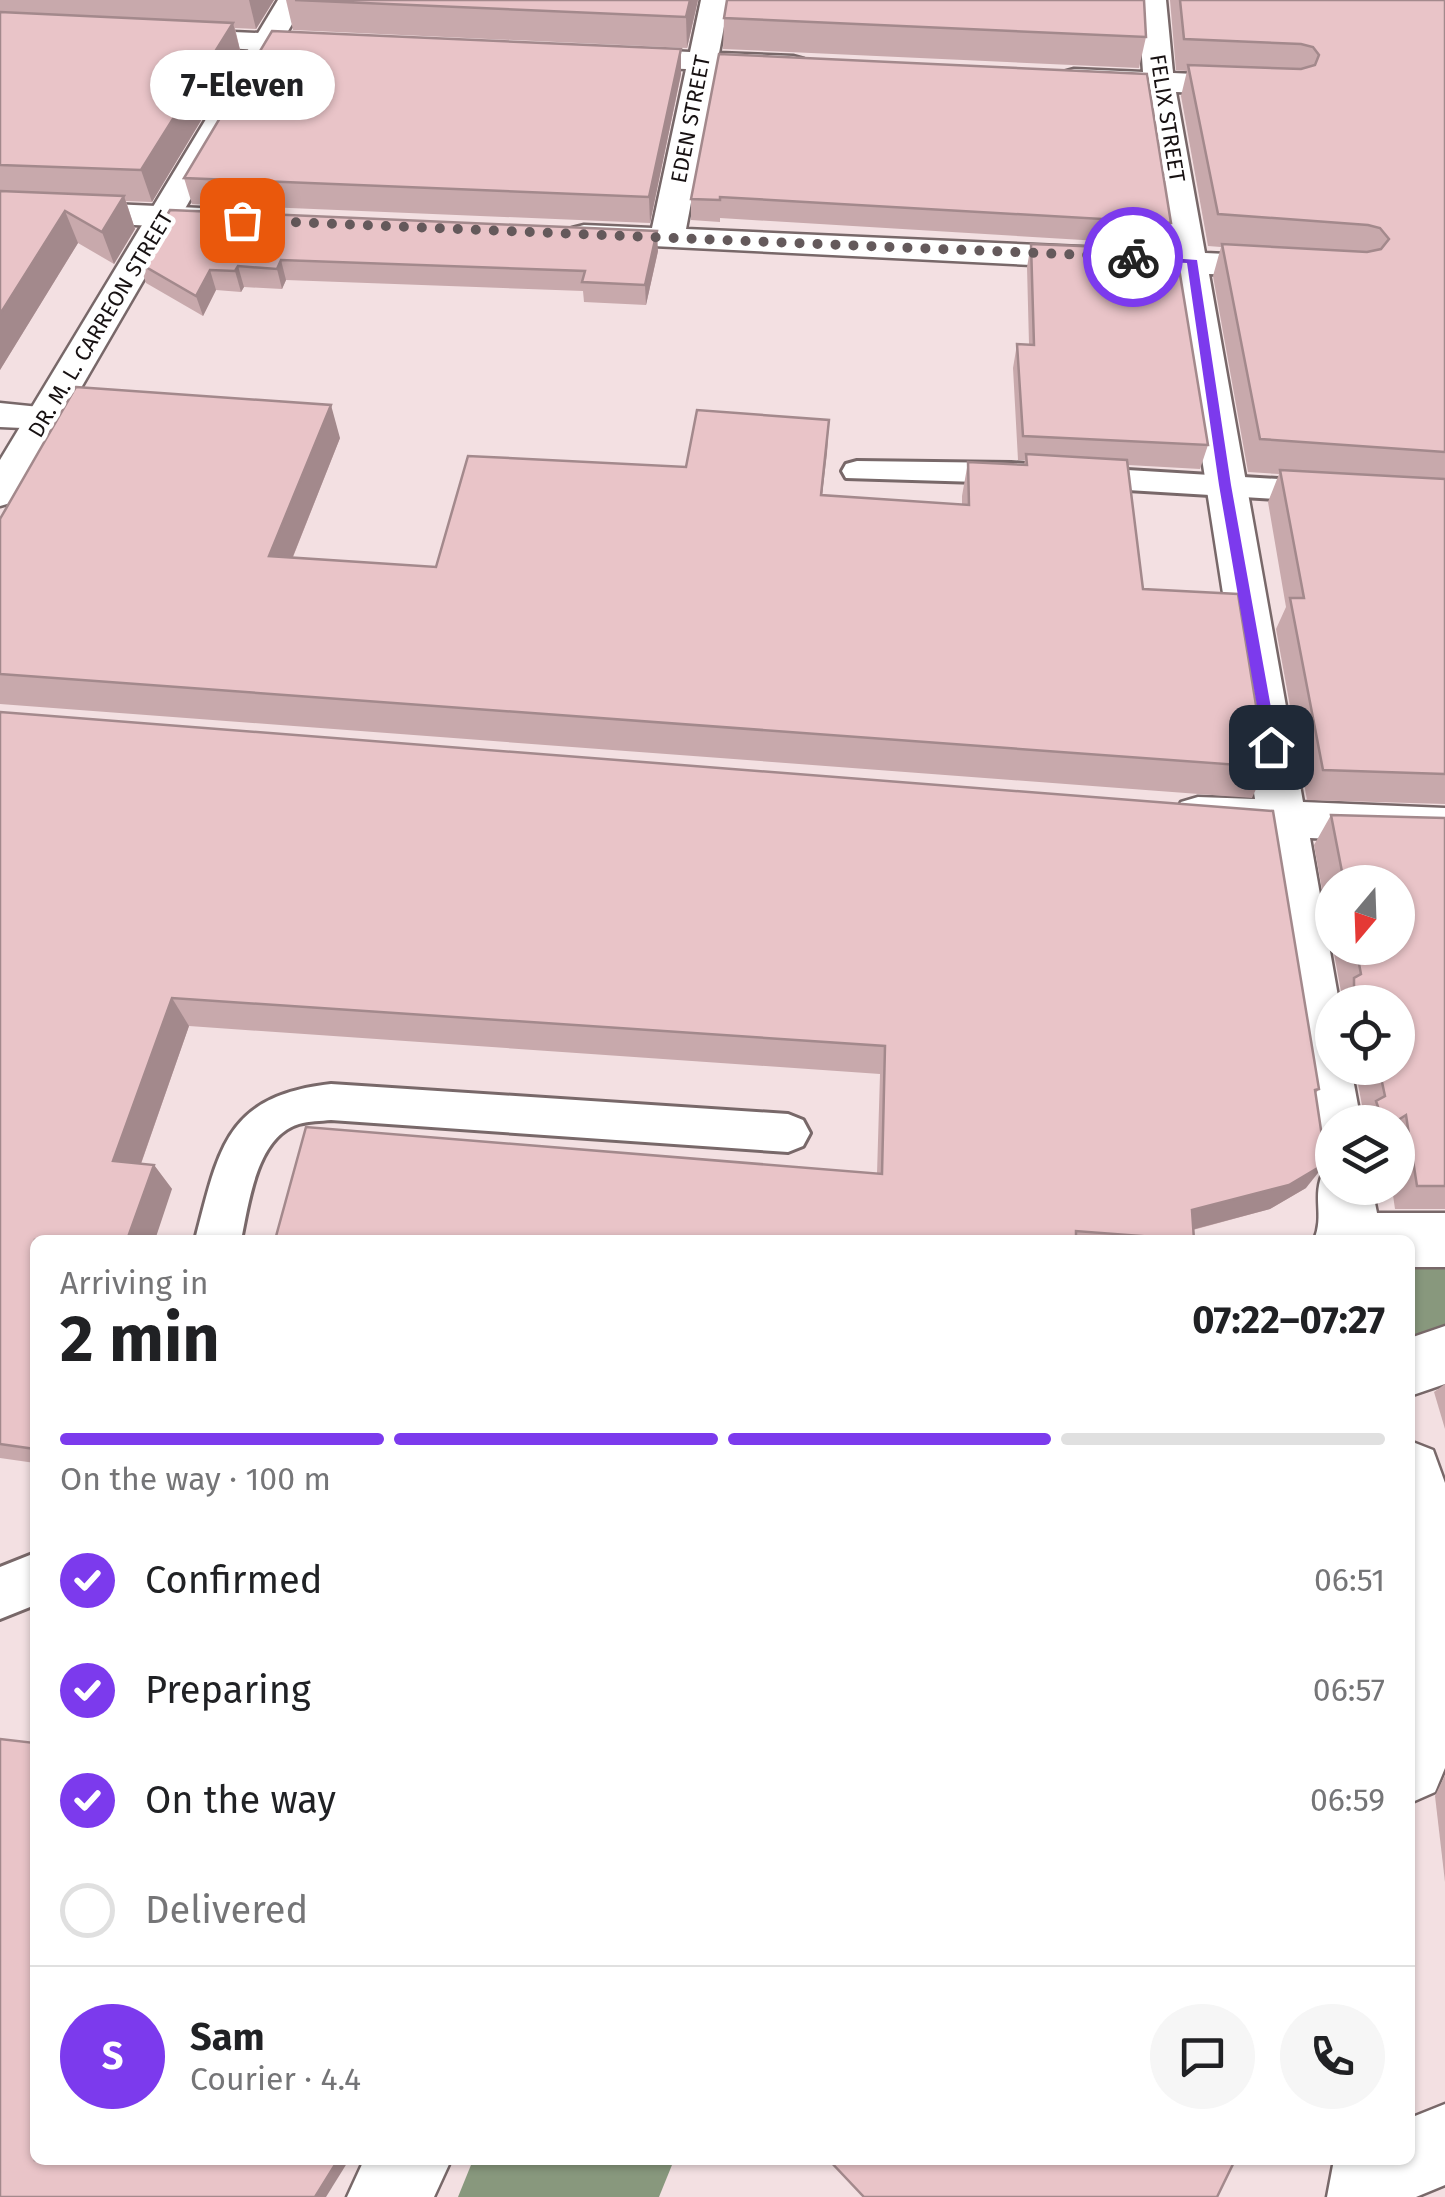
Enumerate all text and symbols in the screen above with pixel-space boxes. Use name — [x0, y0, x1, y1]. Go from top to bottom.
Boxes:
callout: 7-Eleven — [150, 50, 334, 120]
street label: EDEN STREET — [665, 52, 716, 185]
street label: FELIX STREET — [1144, 52, 1191, 184]
text: 7-Eleven — [181, 66, 304, 104]
pin — [200, 178, 285, 263]
icon: bag — [215, 193, 270, 248]
street label: DR. M. L. CARREON STREET — [22, 206, 179, 442]
courier — [1083, 207, 1183, 307]
icon: bike — [1106, 230, 1161, 285]
pin — [1229, 705, 1314, 790]
icon: home — [1244, 720, 1299, 775]
north arrow — [1315, 865, 1415, 965]
map controls — [1315, 865, 1415, 1205]
button: locate — [1315, 985, 1415, 1085]
button: layers — [1315, 1105, 1415, 1205]
text: Arriving in — [60, 1264, 208, 1302]
text: 07:22–07:27 — [1192, 1297, 1385, 1343]
text: 2 min — [60, 1300, 220, 1378]
text: On the way · 100 m — [60, 1460, 331, 1498]
icon: check — [60, 1553, 115, 1608]
text: Confirmed — [145, 1557, 323, 1603]
text: 06:51 — [1314, 1561, 1385, 1599]
icon: check — [60, 1663, 115, 1718]
text: Preparing — [145, 1667, 311, 1713]
text: 06:57 — [1313, 1671, 1385, 1709]
icon: check — [60, 1773, 115, 1828]
text: On the way — [145, 1777, 336, 1823]
text: 06:59 — [1310, 1781, 1385, 1819]
text: Delivered — [145, 1887, 308, 1933]
button: chat — [1150, 2004, 1255, 2109]
button: phone — [1280, 2004, 1385, 2109]
text: Sam — [190, 2014, 265, 2060]
text: S — [102, 2033, 123, 2079]
text: Courier · 4.4 — [190, 2060, 361, 2098]

